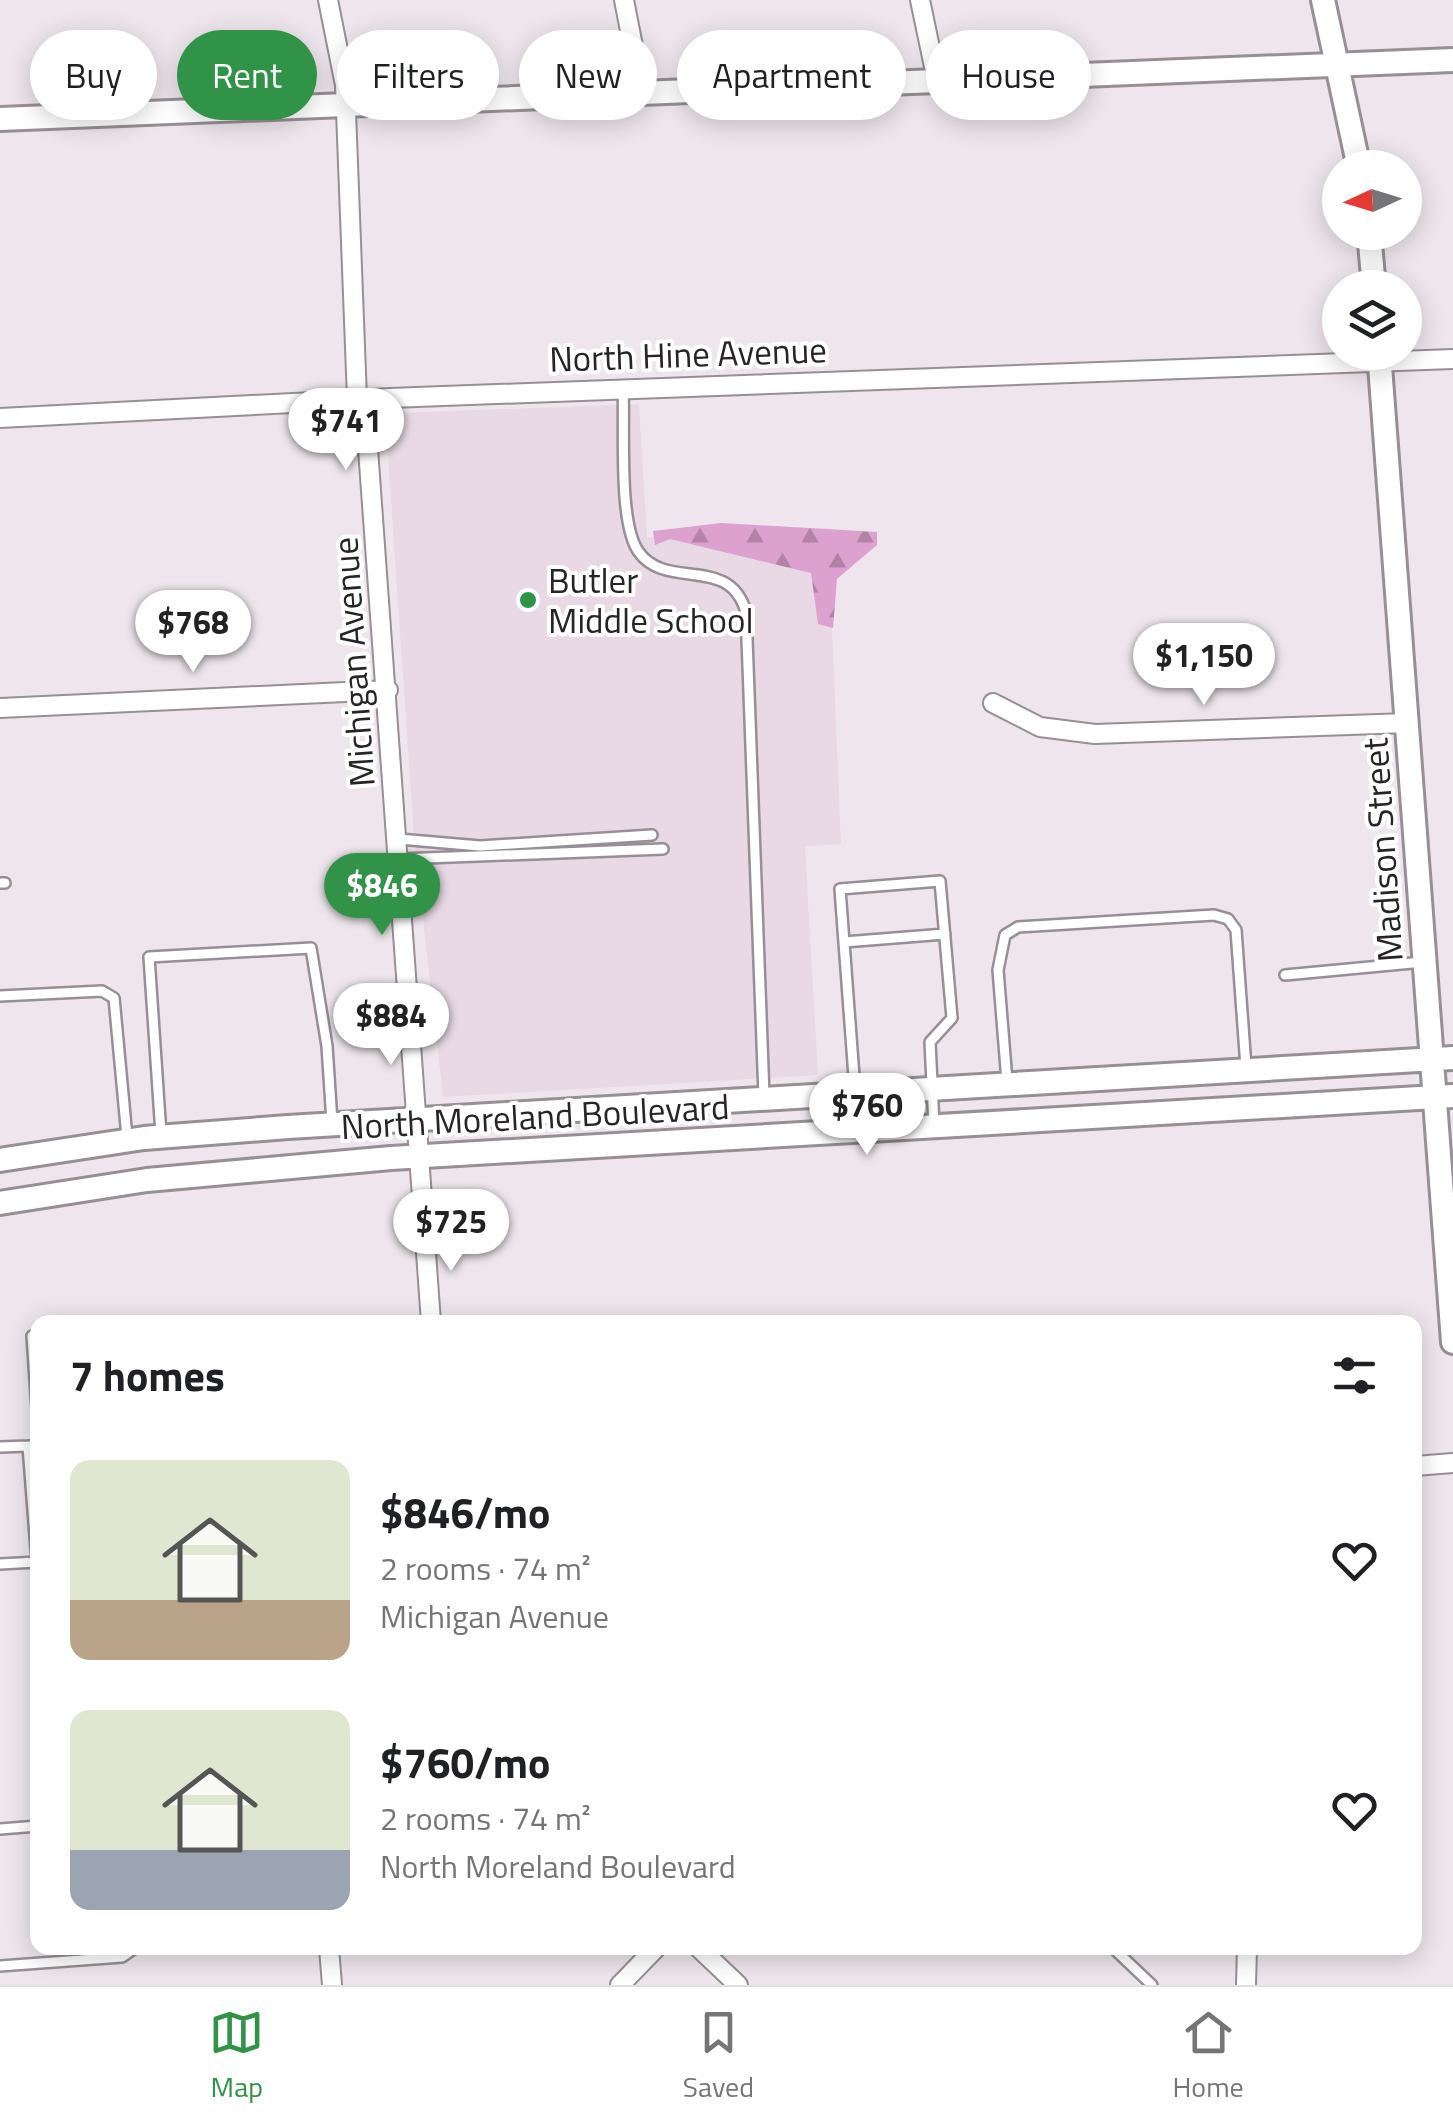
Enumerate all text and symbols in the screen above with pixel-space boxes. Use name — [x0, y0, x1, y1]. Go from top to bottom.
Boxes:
chip: Buy — [30, 30, 157, 120]
chip: Rent — [177, 30, 317, 120]
chip: Filters — [337, 30, 499, 120]
chip: New — [519, 30, 657, 120]
chip: Apartment — [677, 30, 906, 120]
chip: House — [926, 30, 1091, 120]
north arrow — [1322, 150, 1422, 250]
map controls — [1322, 150, 1422, 370]
button: layers — [1322, 270, 1422, 370]
street label: North Hine Avenue — [548, 322, 828, 386]
pin: $741 — [287, 388, 405, 473]
text: $741 — [310, 396, 382, 444]
street label: Michigan Avenue — [317, 535, 389, 789]
place label: Butler Middle School — [548, 553, 754, 647]
marker: Butler Middle School — [517, 589, 539, 611]
pin: $768 — [134, 590, 252, 675]
text: $768 — [157, 598, 229, 646]
pin: $1,150 — [1123, 623, 1285, 708]
text: $1,150 — [1155, 631, 1253, 679]
street label: Madison Street — [1347, 736, 1417, 964]
pin: $846 — [323, 853, 441, 938]
text: $846 — [346, 861, 418, 909]
pin: $884 — [332, 983, 450, 1068]
text: $884 — [355, 991, 427, 1039]
pin: $760 — [808, 1073, 926, 1158]
street label: North Moreland Boulevard — [339, 1079, 731, 1153]
text: $760 — [831, 1081, 903, 1129]
pin: $725 — [392, 1189, 510, 1274]
text: $725 — [415, 1197, 487, 1245]
text: 7 homes — [70, 1343, 225, 1407]
icon: filters — [1327, 1348, 1382, 1403]
text: $846/mo — [380, 1480, 550, 1544]
icon: home — [150, 1500, 270, 1620]
icon: heart — [1327, 1533, 1382, 1588]
text: 2 rooms · 74 m² — [380, 1544, 591, 1592]
text: Michigan Avenue — [380, 1592, 609, 1640]
text: $760/mo — [380, 1730, 550, 1794]
icon: home — [150, 1750, 270, 1870]
icon: heart — [1327, 1783, 1382, 1838]
text: 2 rooms · 74 m² — [380, 1794, 591, 1842]
text: North Moreland Boulevard — [380, 1842, 736, 1890]
tab: Map — [209, 2005, 264, 2108]
tab: Saved — [683, 2005, 754, 2108]
tab: Home — [1173, 2005, 1244, 2108]

